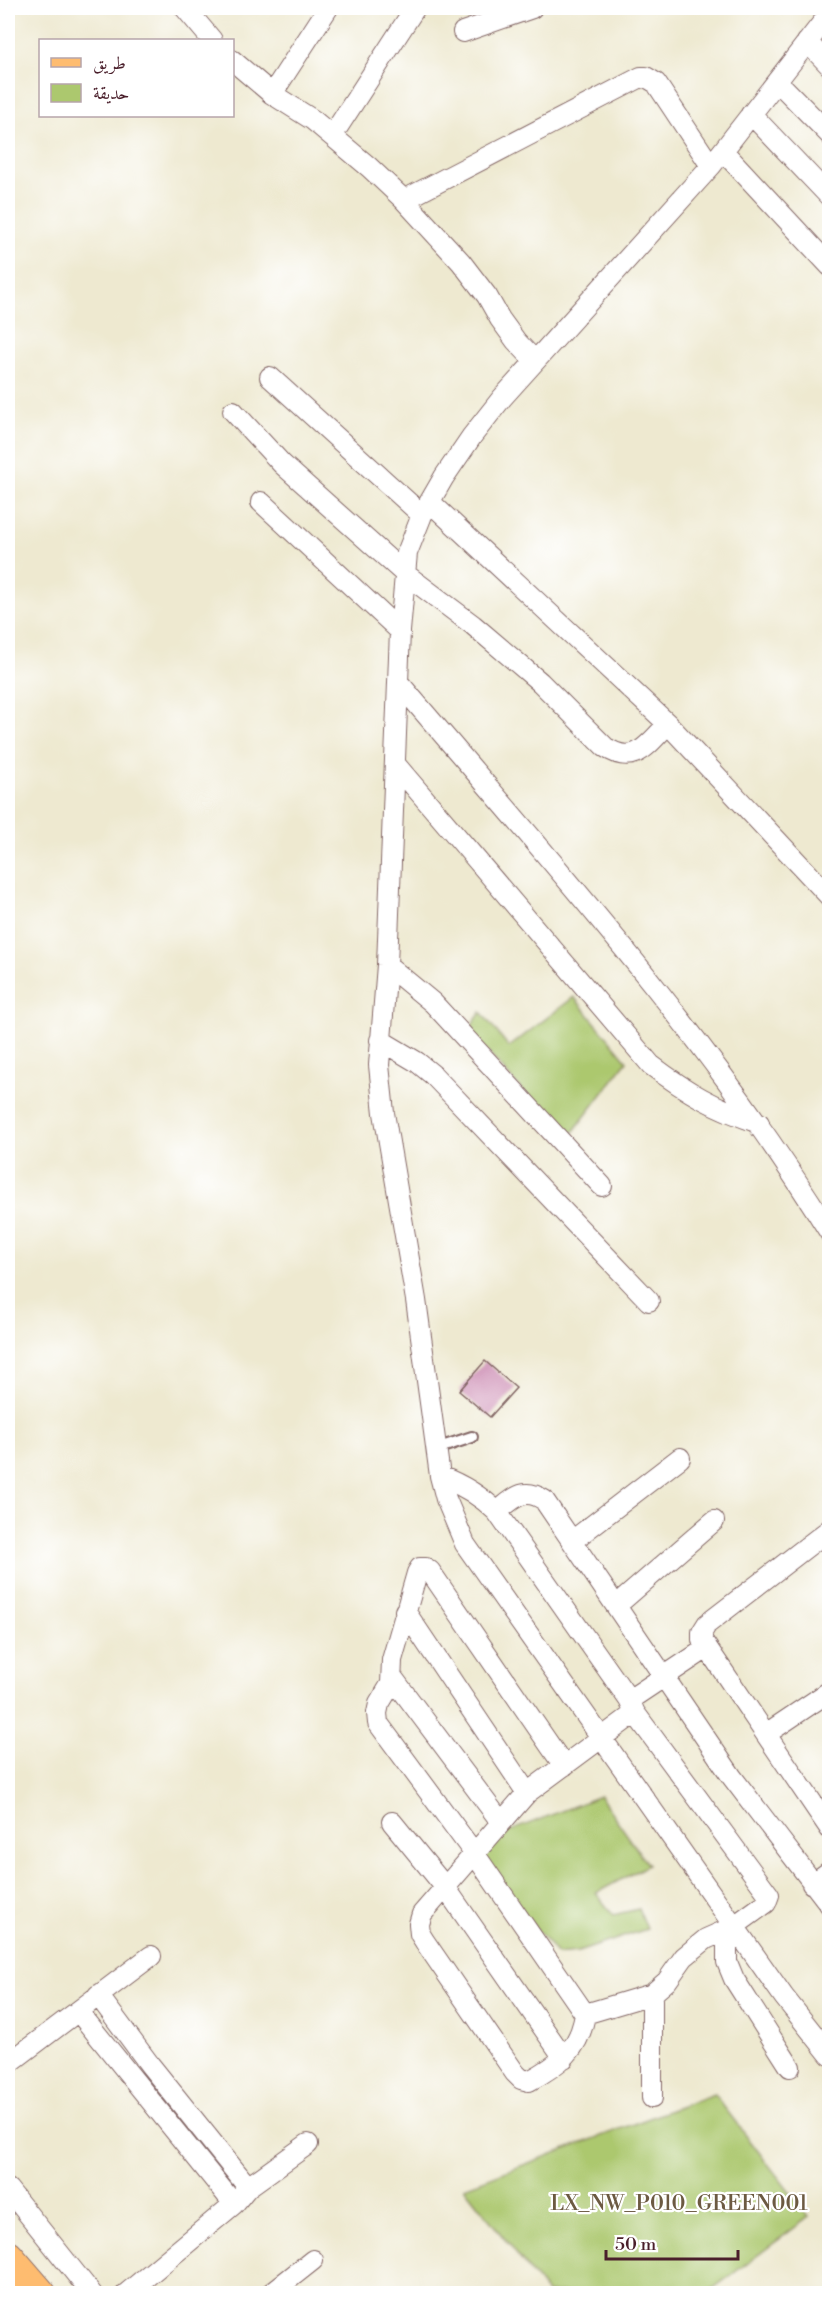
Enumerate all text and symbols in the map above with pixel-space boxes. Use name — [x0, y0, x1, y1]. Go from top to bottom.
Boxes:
legend — [39, 39, 234, 117]
text: طريق — [93, 52, 126, 75]
text: حديقة — [93, 82, 129, 105]
park label: LX_NW_P010_GREEN001 — [550, 2191, 808, 2217]
scale bar — [606, 2223, 738, 2261]
text: 50 m — [615, 2233, 657, 2256]

